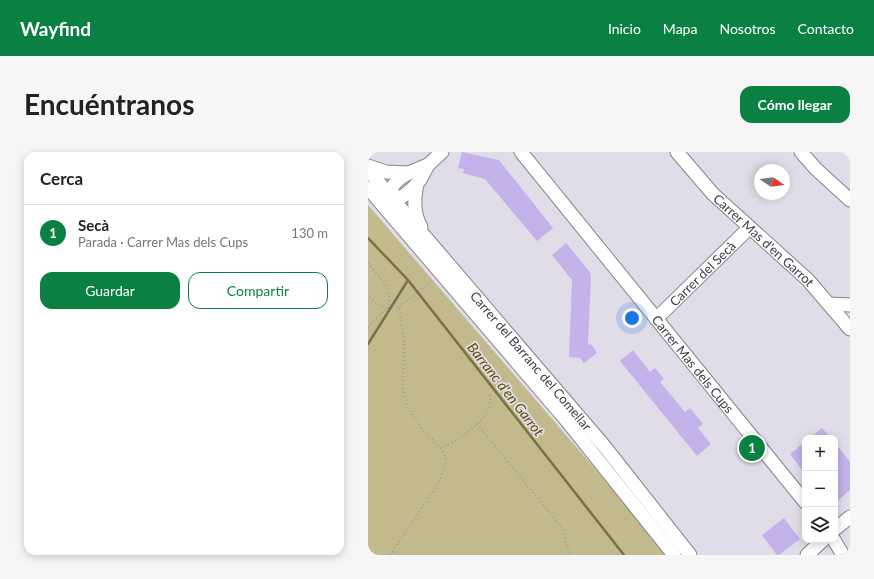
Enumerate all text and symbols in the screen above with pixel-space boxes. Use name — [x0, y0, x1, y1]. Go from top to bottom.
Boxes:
text: Wayfind — [20, 17, 91, 40]
text: Inicio — [608, 20, 641, 37]
text: Mapa — [663, 20, 697, 37]
text: Nosotros — [719, 20, 776, 37]
text: Contacto — [798, 20, 854, 37]
button: Cómo llegar — [740, 86, 850, 123]
text: Encuéntranos — [24, 87, 195, 121]
north arrow — [754, 164, 790, 200]
text: Cerca — [40, 168, 83, 189]
street label: Carrer Mas d'en Garrot — [710, 190, 818, 290]
text: Secà — [78, 216, 109, 234]
text: 1 — [49, 225, 57, 241]
text: 130 m — [291, 225, 328, 241]
text: Parada · Carrer Mas dels Cups — [78, 234, 248, 250]
street label: Carrer del Secà — [666, 238, 739, 309]
button: Guardar — [40, 272, 180, 309]
button: Compartir — [188, 272, 328, 309]
street label: Carrer del Barranc del Comellar — [467, 288, 595, 434]
your location — [622, 308, 642, 328]
street label: Carrer Mas dels Cups — [649, 312, 738, 416]
water label: Barranc d'en Garrot — [464, 339, 548, 439]
pin: 1 — [739, 433, 765, 463]
map controls — [802, 435, 838, 543]
button: + — [802, 435, 838, 471]
button: − — [802, 471, 838, 507]
button: layers — [802, 507, 838, 543]

